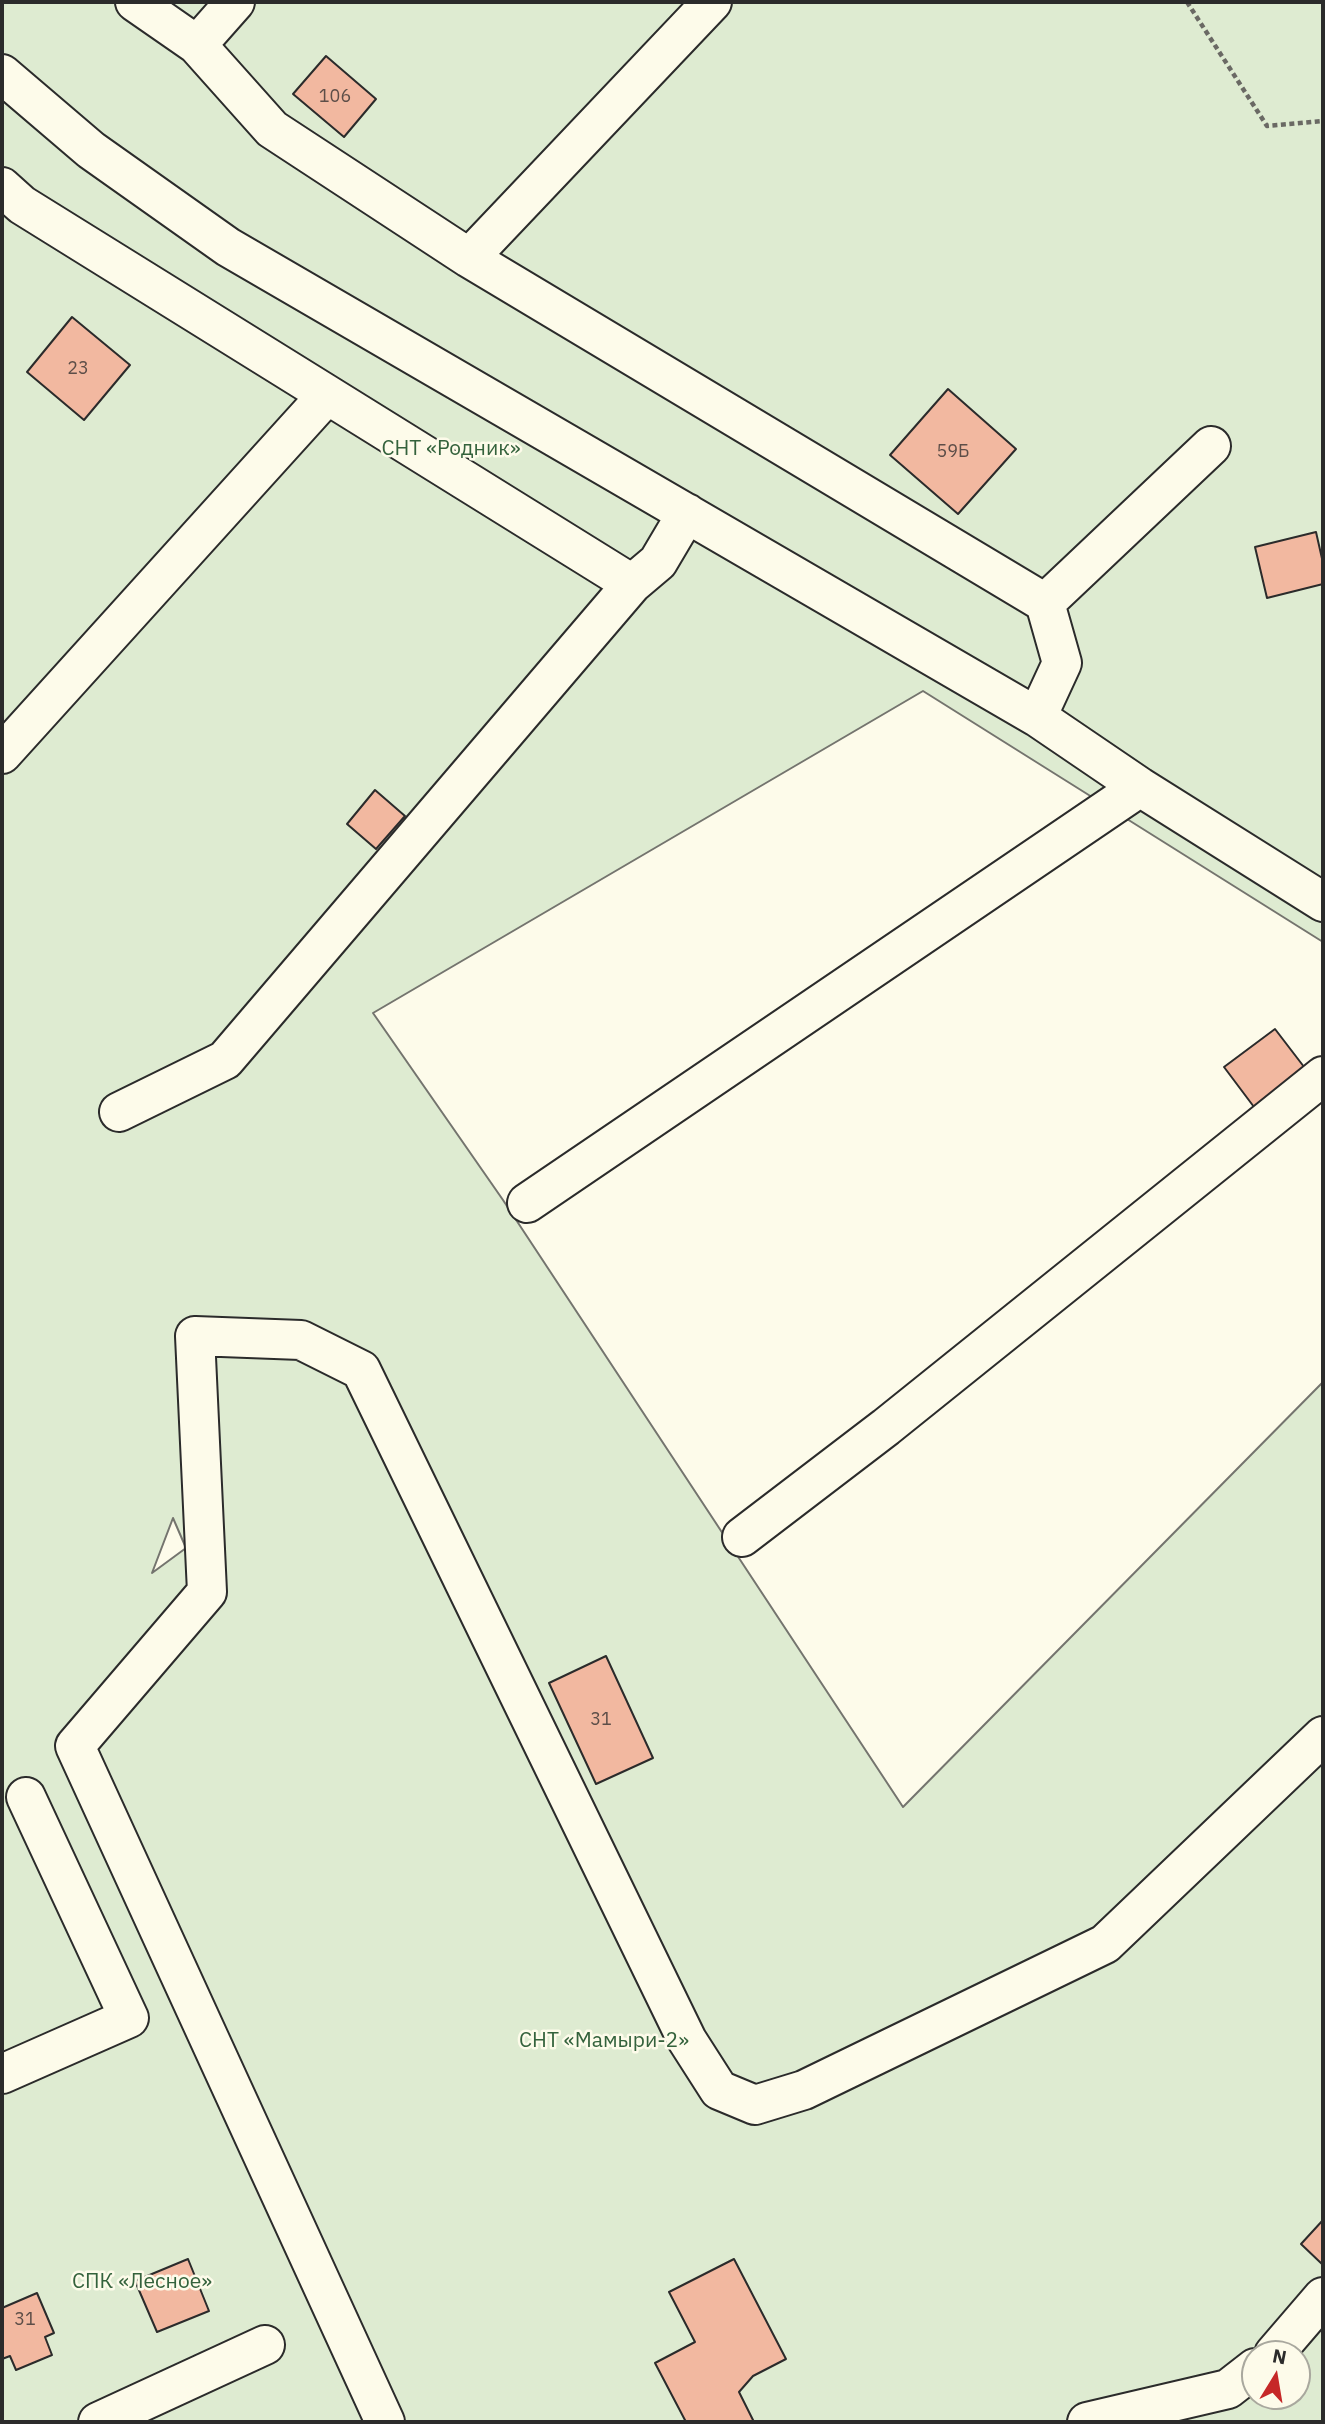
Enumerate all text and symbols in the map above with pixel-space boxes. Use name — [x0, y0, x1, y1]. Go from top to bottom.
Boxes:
house number: 106 — [319, 86, 351, 108]
house number: 23 — [67, 358, 89, 380]
park label: СНТ «Родник» — [381, 436, 521, 462]
house number: 59Б — [936, 441, 970, 463]
house number: 31 — [590, 1709, 612, 1731]
park label: СНТ «Мамыри-2» — [519, 2028, 689, 2054]
park label: СПК «Лесное» — [72, 2269, 212, 2295]
house number: 31 — [14, 2309, 36, 2331]
north arrow — [1241, 2340, 1311, 2410]
text: N — [1271, 2343, 1289, 2369]

